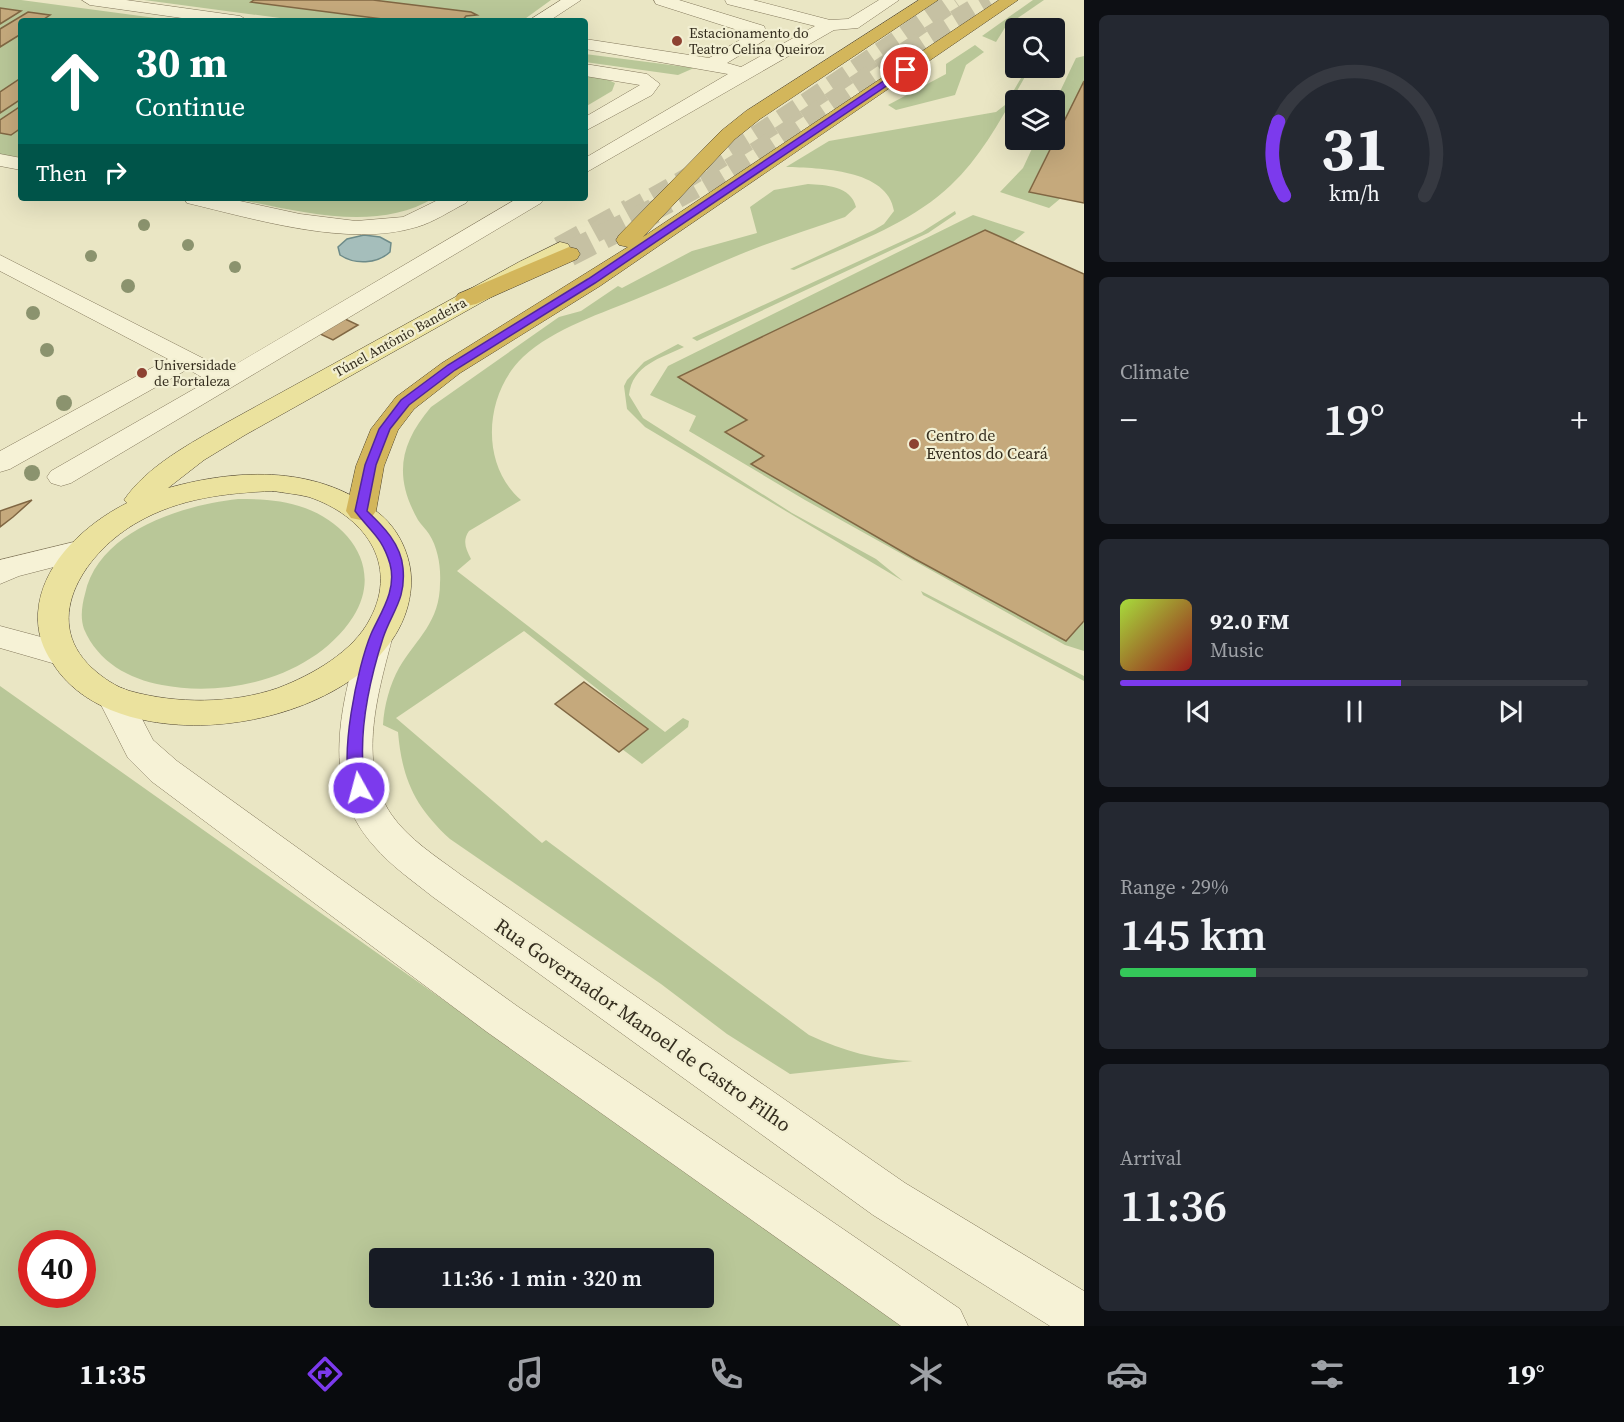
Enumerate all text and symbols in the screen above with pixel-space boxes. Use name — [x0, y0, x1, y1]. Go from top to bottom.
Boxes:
map controls — [1005, 18, 1065, 150]
button: search — [1005, 18, 1065, 78]
place label: Estacionamento do Teatro Celina Queiroz — [689, 23, 825, 59]
text: 30 m — [135, 33, 228, 91]
marker: Estacionamento do Teatro Celina Queiroz — [670, 34, 684, 48]
icon: ahead — [36, 42, 114, 120]
pin — [880, 44, 931, 95]
icon: arrive — [889, 53, 922, 86]
text: Continue — [135, 88, 245, 125]
button: layers — [1005, 90, 1065, 150]
text: 31 — [1320, 105, 1388, 191]
icon: right — [99, 156, 132, 189]
text: Then — [36, 158, 87, 188]
text: km/h — [1328, 179, 1380, 208]
street label: Túnel Antônio Bandeira — [330, 292, 471, 382]
place label: Universidade de Fortaleza — [154, 355, 236, 391]
text: Climate — [1120, 358, 1189, 386]
marker: Universidade de Fortaleza — [135, 366, 149, 380]
text: 19° — [1323, 388, 1385, 450]
text: − — [1120, 397, 1138, 442]
text: + — [1571, 397, 1588, 442]
place label: Centro de Eventos do Ceará — [926, 424, 1049, 464]
marker: Centro de Eventos do Ceará — [907, 437, 921, 451]
text: 92.0 FM — [1210, 606, 1289, 636]
text: Music — [1210, 636, 1264, 664]
icon: previous — [1182, 695, 1215, 728]
icon: pause — [1338, 695, 1371, 728]
icon: next — [1494, 695, 1527, 728]
position arrow — [327, 756, 391, 820]
text: Range · 29% — [1120, 873, 1229, 901]
text: 145 km — [1120, 903, 1267, 965]
street label: Rua Governador Manoel de Castro Filho — [489, 911, 797, 1139]
text: Arrival — [1120, 1144, 1182, 1172]
text: 11:36 — [1120, 1174, 1227, 1236]
speed limit sign: 40 — [18, 1230, 96, 1308]
text: 11:36 · 1 min · 320 m — [441, 1263, 642, 1293]
icon: directions — [304, 1353, 346, 1395]
icon: music — [505, 1353, 547, 1395]
icon: phone — [705, 1353, 747, 1395]
icon: climate — [905, 1353, 947, 1395]
icon: car — [1106, 1353, 1148, 1395]
icon: filters — [1306, 1353, 1348, 1395]
text: 11:35 — [79, 1356, 146, 1393]
text: 19° — [1507, 1356, 1545, 1393]

